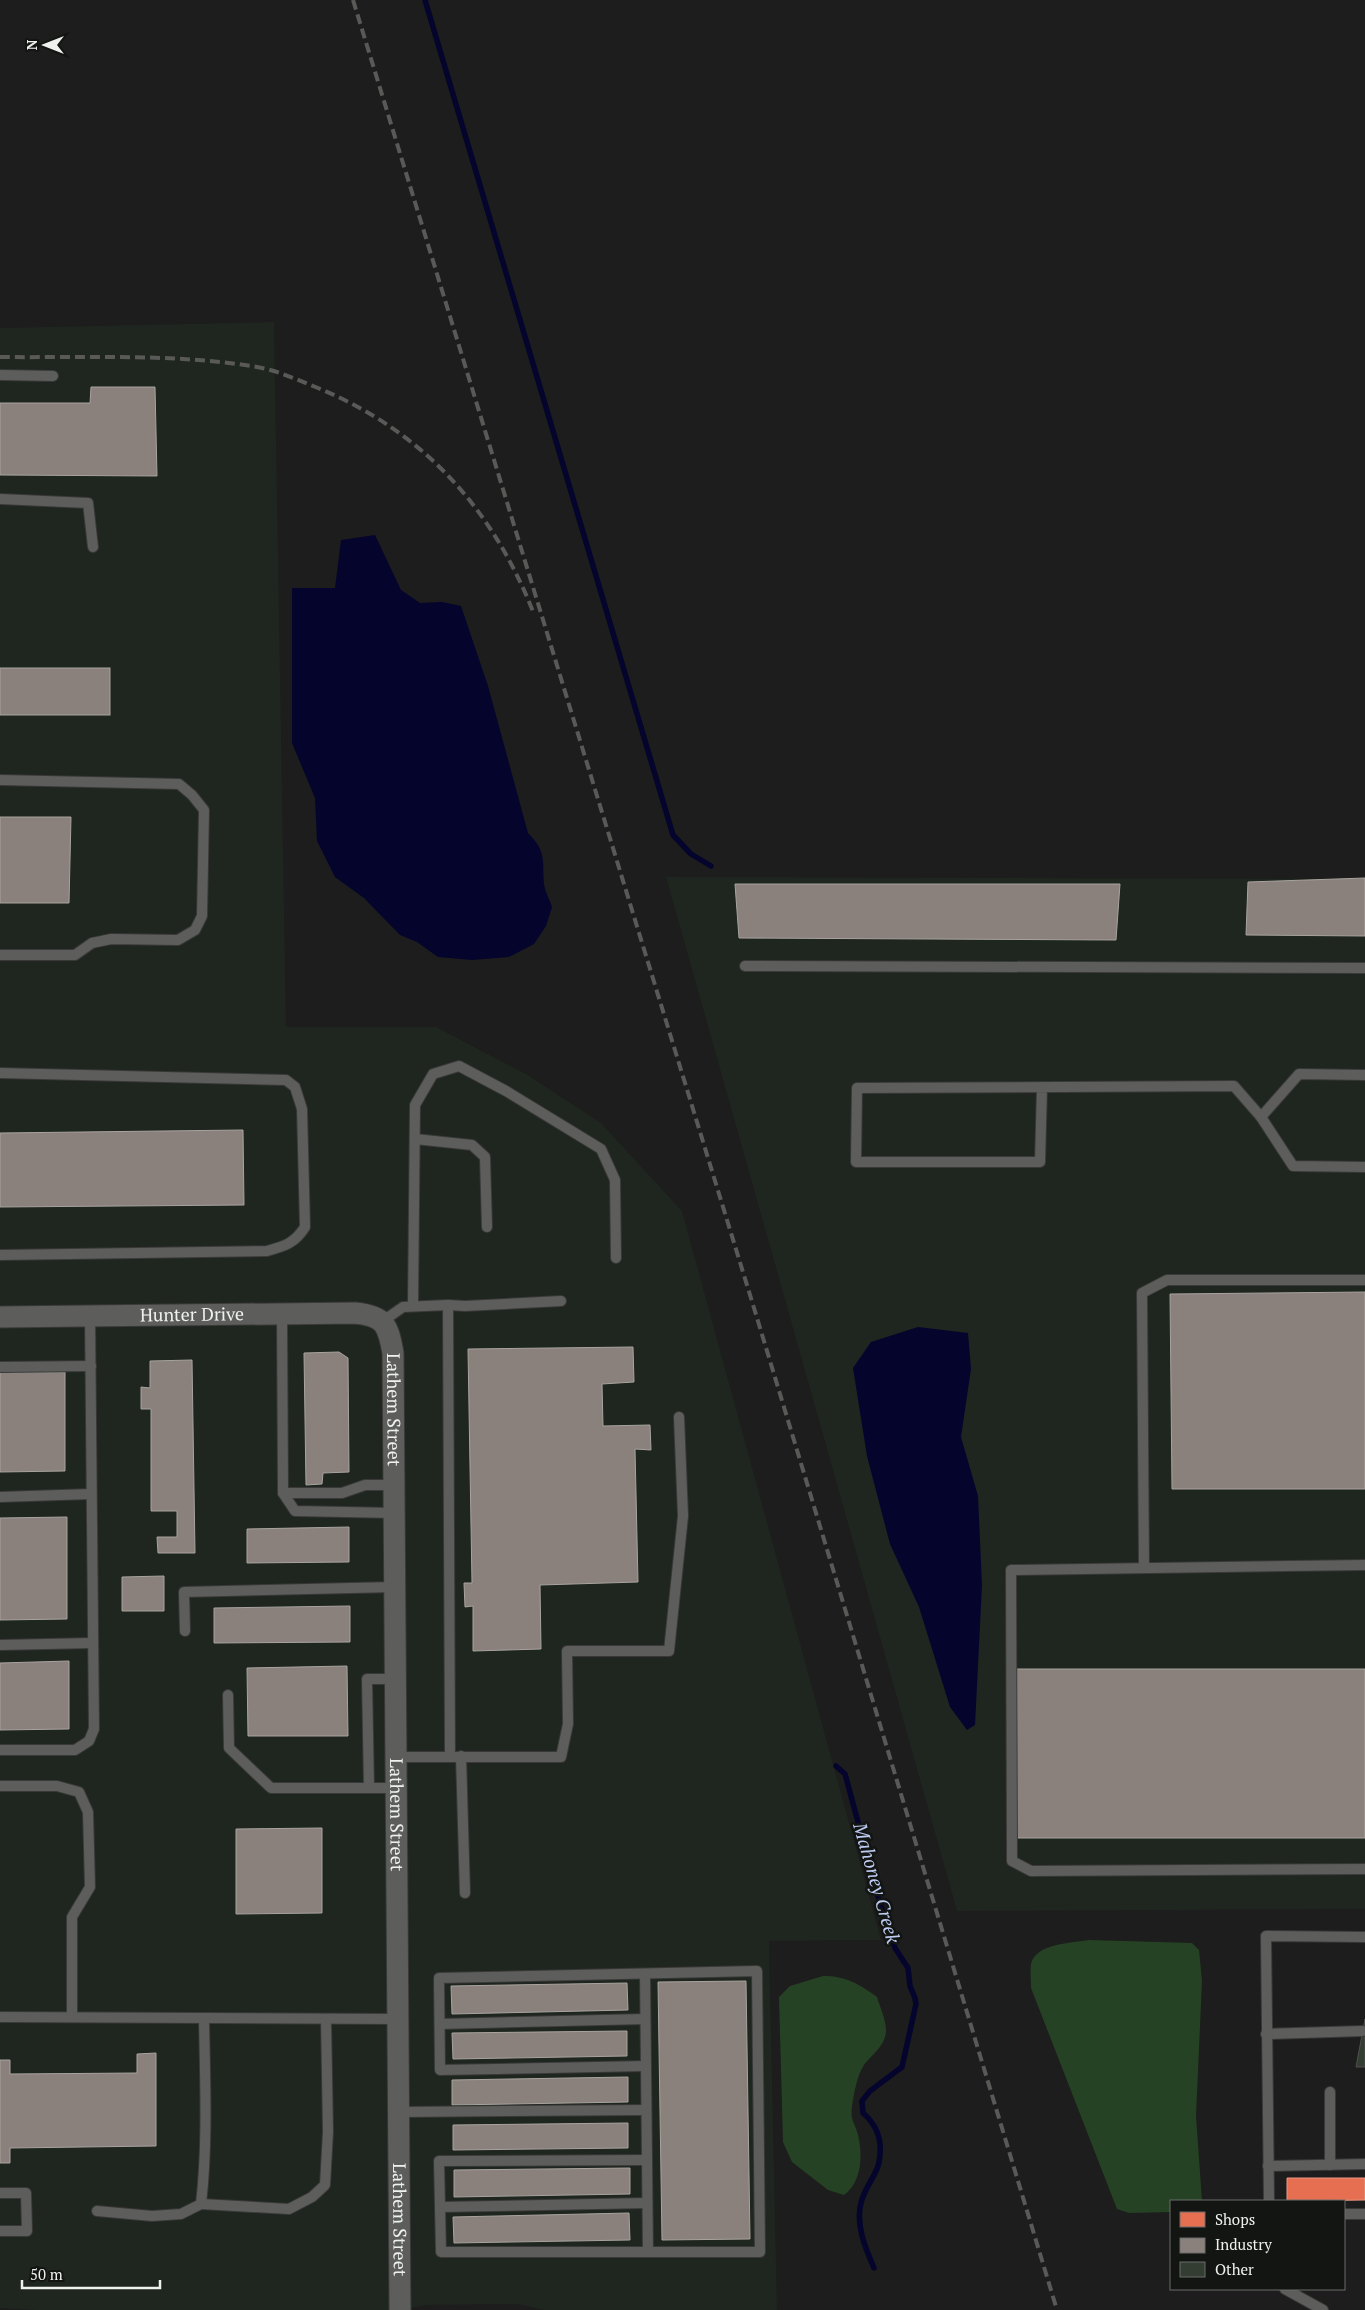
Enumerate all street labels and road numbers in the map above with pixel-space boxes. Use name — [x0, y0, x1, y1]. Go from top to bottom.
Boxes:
street label: Hunter Drive — [140, 1301, 244, 1326]
street label: Lathem Street — [382, 1353, 407, 1467]
street label: Lathem Street — [385, 1758, 410, 1872]
street label: Lathem Street — [388, 2163, 413, 2277]

